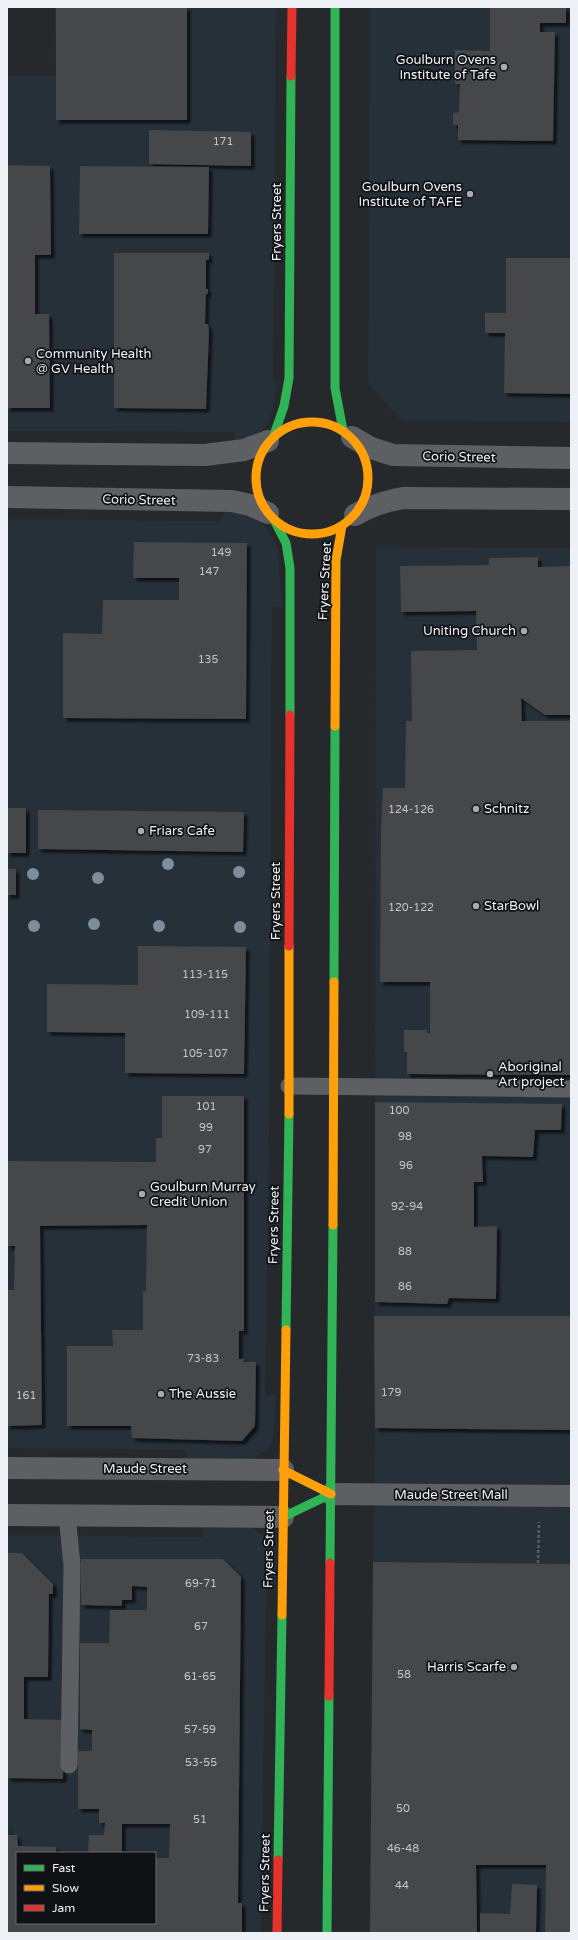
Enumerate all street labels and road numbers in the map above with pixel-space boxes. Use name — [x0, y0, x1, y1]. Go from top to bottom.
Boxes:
street label: Fryers Street — [269, 183, 285, 261]
street label: Corio Street — [422, 448, 496, 466]
street label: Corio Street — [102, 491, 176, 509]
street label: Fryers Street — [315, 541, 335, 621]
street label: Fryers Street — [268, 862, 284, 940]
street label: Fryers Street — [265, 1186, 283, 1264]
street label: Maude Street — [103, 1461, 187, 1477]
street label: Maude Street Mall — [394, 1487, 508, 1503]
street label: Fryers Street — [260, 1510, 278, 1588]
street label: Fryers Street — [256, 1834, 274, 1912]

